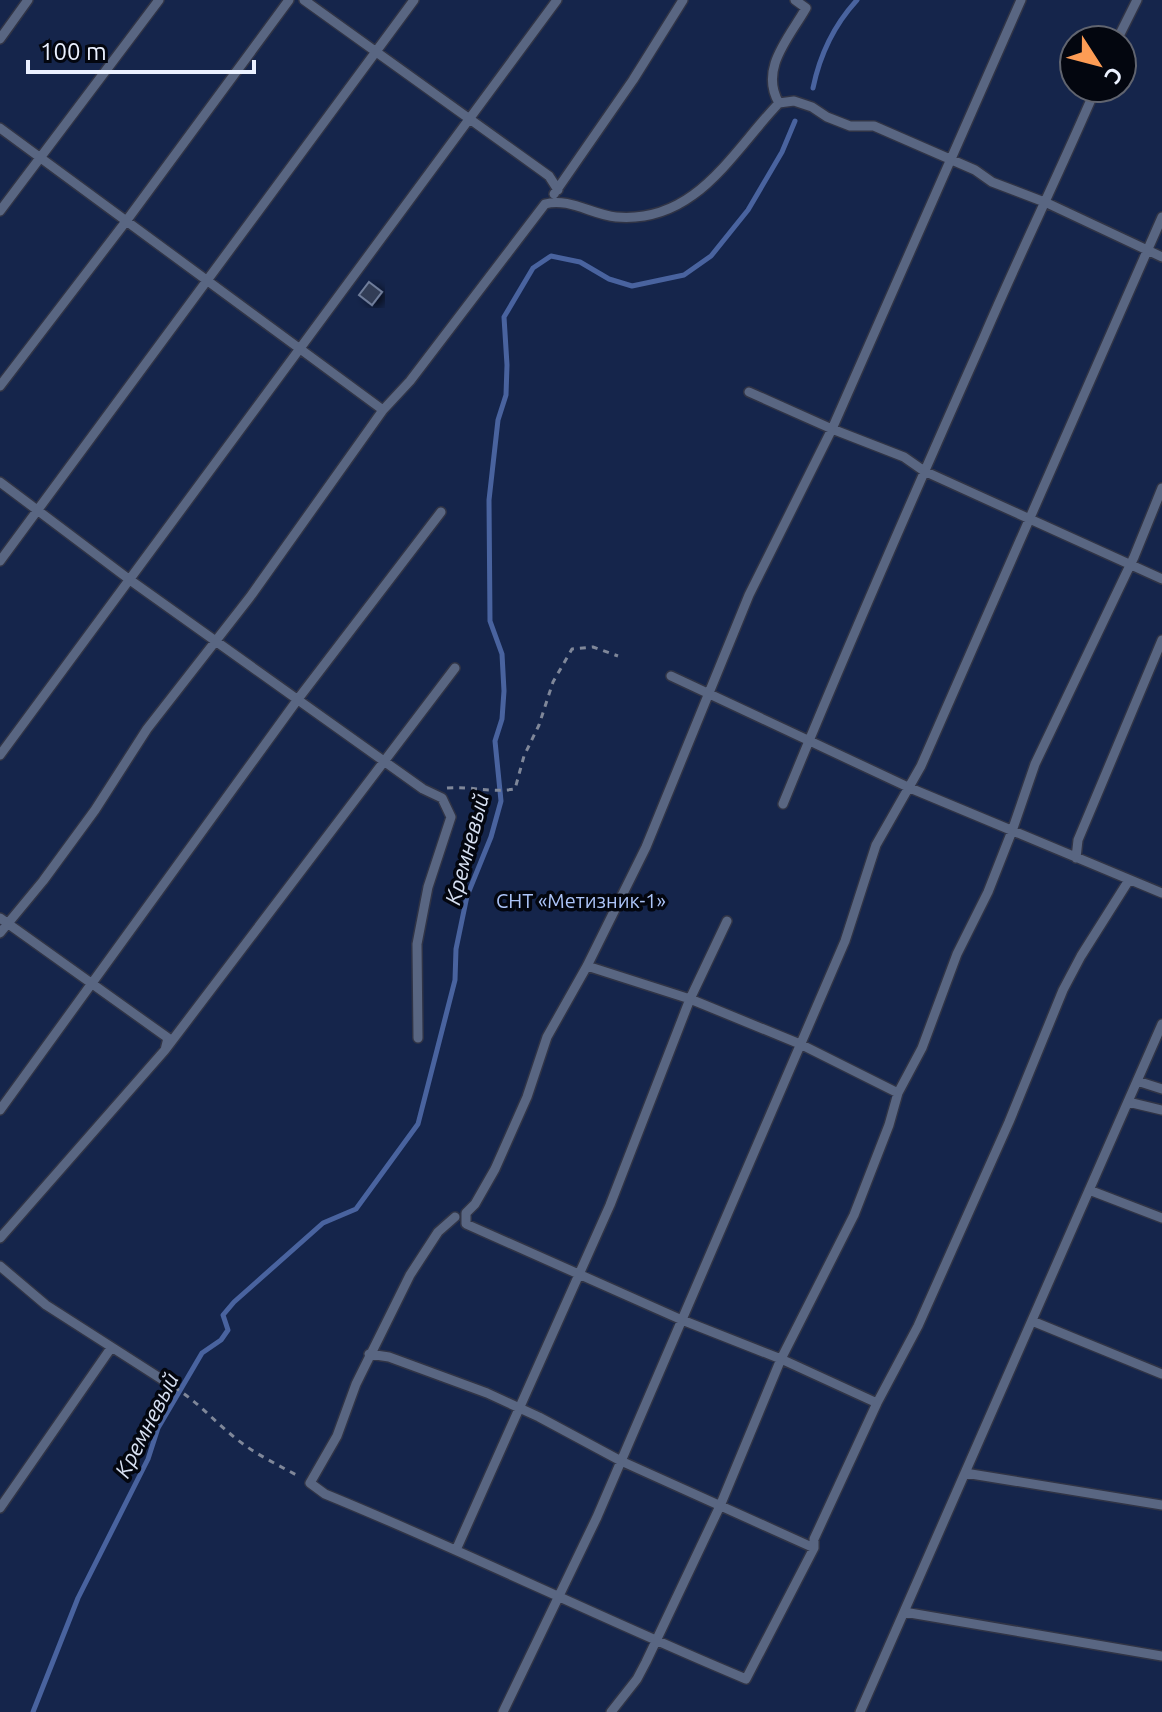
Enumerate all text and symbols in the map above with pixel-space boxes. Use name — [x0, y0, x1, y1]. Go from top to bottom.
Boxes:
scale bar — [28, 24, 254, 74]
north arrow — [1058, 24, 1138, 104]
text: 100 m — [40, 38, 107, 65]
text: С — [1100, 63, 1129, 89]
water label: Кремневый — [439, 791, 493, 907]
park label: СНТ «Метизник-1» — [496, 889, 666, 912]
water label: Кремневый — [109, 1368, 183, 1482]

